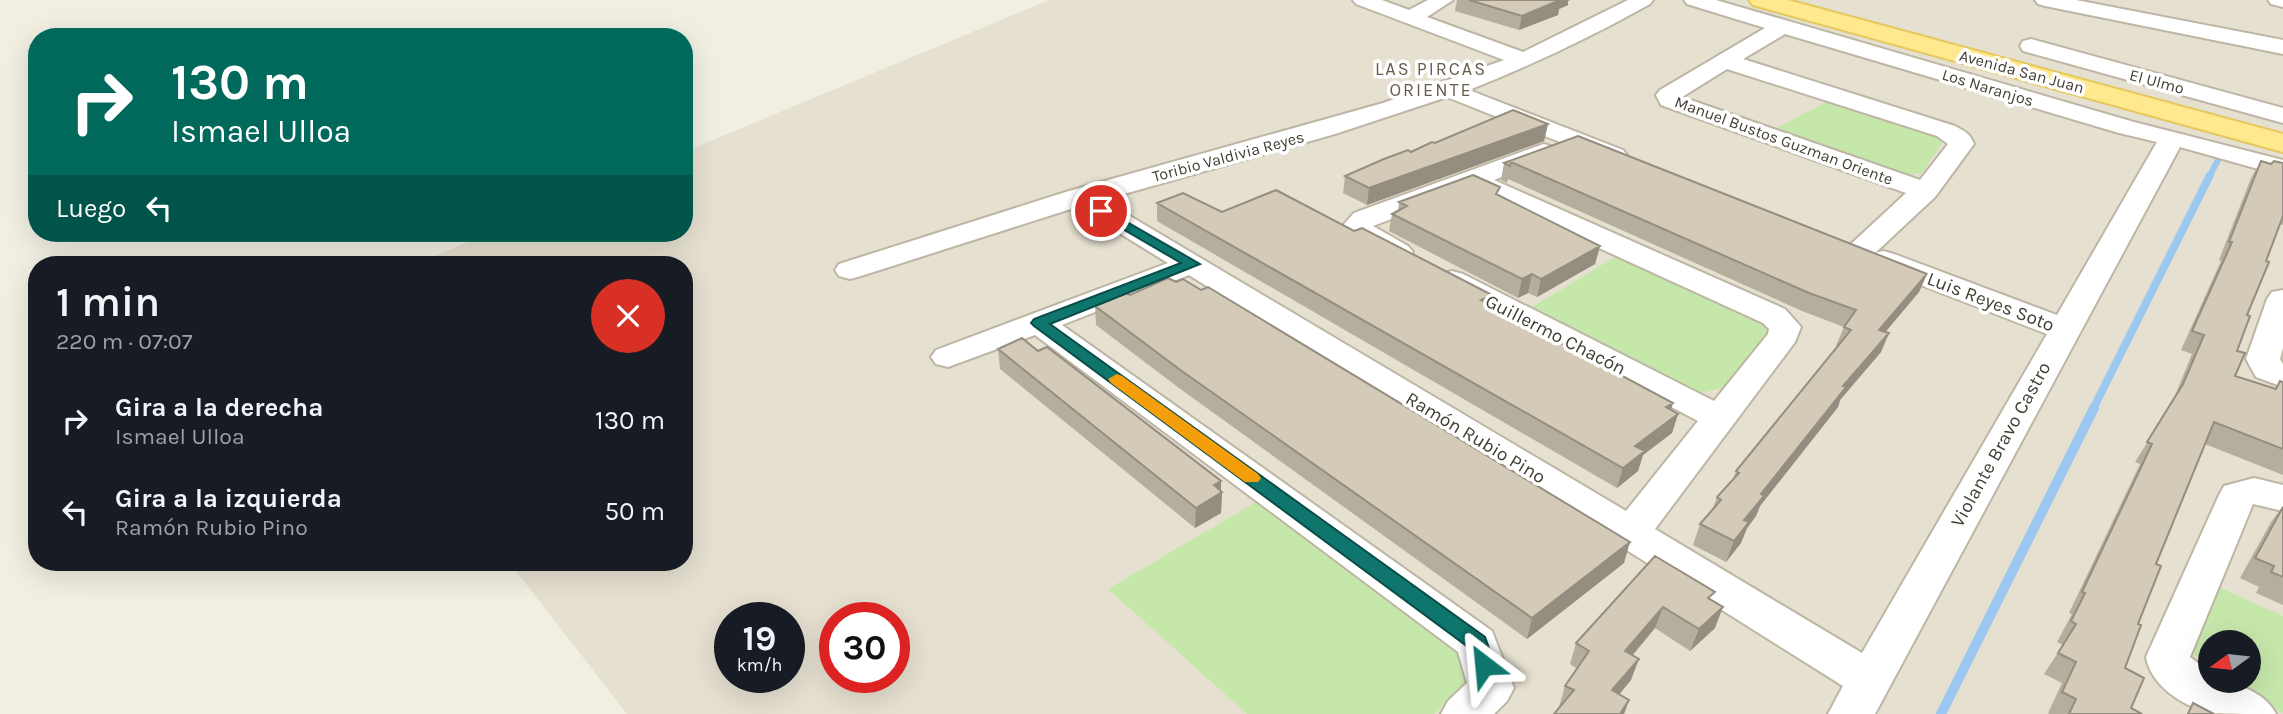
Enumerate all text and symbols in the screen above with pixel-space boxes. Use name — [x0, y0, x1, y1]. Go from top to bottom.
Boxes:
street label: Avenida San Juan — [1958, 46, 2086, 97]
text: 130 m — [171, 54, 309, 111]
icon: right — [56, 56, 147, 147]
district label: LAS PIRCAS ORIENTE — [1375, 58, 1487, 101]
street label: Los Naranjos — [1940, 65, 2036, 110]
street label: El Ulmo — [2127, 65, 2186, 98]
street label: Manuel Bustos Guzman Oriente — [1672, 92, 1896, 189]
text: Ismael Ulloa — [171, 113, 351, 150]
street label: Toribio Valdivia Reyes — [1150, 127, 1306, 186]
pin — [1071, 181, 1131, 241]
icon: left — [140, 189, 178, 227]
icon: arrive — [1082, 192, 1120, 230]
text: Luego — [56, 193, 126, 224]
street label: Luis Reyes Soto — [1924, 268, 2057, 336]
text: 1 min — [56, 277, 160, 327]
button: close — [591, 279, 665, 353]
street label: Guillermo Chacón — [1482, 290, 1629, 380]
text: 220 m · 07:07 — [56, 328, 193, 355]
street label: Violante Bravo Castro — [1946, 358, 2055, 531]
street label: Ramón Rubio Pino — [1402, 387, 1549, 488]
text: Gira a la derecha — [115, 392, 324, 423]
icon: right — [56, 402, 94, 440]
text: 130 m — [595, 405, 665, 436]
text: Ismael Ulloa — [115, 423, 245, 450]
text: Gira a la izquierda — [115, 483, 342, 514]
icon: left — [56, 493, 94, 531]
text: 50 m — [604, 496, 665, 527]
text: Ramón Rubio Pino — [115, 514, 308, 541]
speed limit sign: 30 — [819, 602, 910, 693]
text: 19 — [743, 618, 776, 659]
position arrow — [1447, 628, 1521, 702]
north arrow — [2198, 630, 2261, 693]
map controls — [2198, 630, 2261, 693]
text: km/h — [737, 654, 782, 676]

